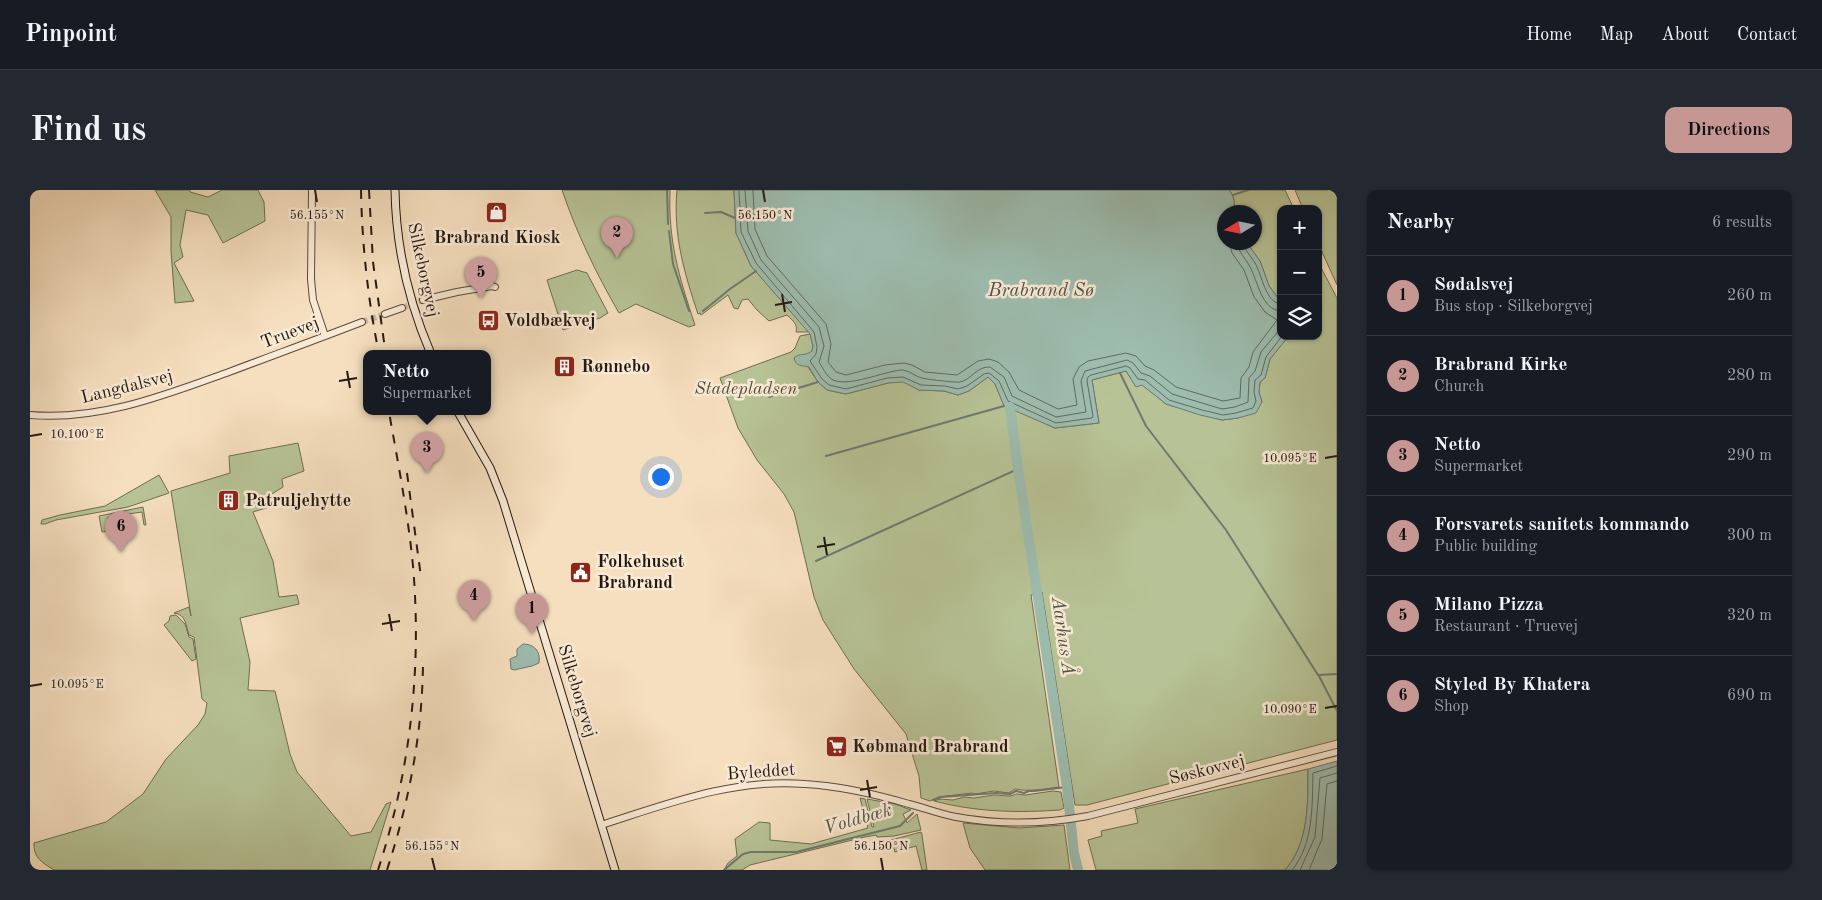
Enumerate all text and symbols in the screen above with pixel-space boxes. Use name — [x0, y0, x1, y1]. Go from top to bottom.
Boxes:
text: Pinpoint — [25, 23, 117, 47]
text: Home — [1526, 26, 1572, 44]
text: Map — [1600, 26, 1633, 44]
text: About — [1661, 26, 1709, 44]
text: Contact — [1737, 26, 1797, 44]
button: Directions — [1665, 107, 1792, 153]
text: Find us — [30, 113, 146, 148]
shop icon: Brabrand Kiosk — [485, 201, 509, 225]
north arrow — [1217, 205, 1262, 250]
map controls — [1277, 205, 1322, 340]
button: + — [1277, 205, 1322, 250]
text: 56.155°N — [290, 209, 344, 222]
text: 56.150°N — [738, 209, 792, 222]
text: Nearby — [1387, 212, 1455, 233]
text: 6 results — [1712, 215, 1772, 231]
pin: 2 — [601, 217, 633, 258]
street label: Silkeborgvej — [404, 221, 442, 319]
place label: Brabrand Kiosk — [433, 229, 561, 247]
button: − — [1277, 250, 1322, 295]
pin: 5 — [465, 257, 497, 298]
text: Sødalsvej — [1434, 276, 1513, 295]
water label: Brabrand Sø — [987, 282, 1094, 301]
text: 1 — [1398, 288, 1408, 304]
text: 260 m — [1727, 288, 1772, 304]
button: layers — [1277, 295, 1322, 340]
text: Bus stop · Silkeborgvej — [1434, 299, 1593, 315]
bus stop icon: Voldbækvej — [476, 309, 500, 333]
place label: Voldbækvej — [504, 312, 595, 330]
street label: Truevej — [258, 314, 322, 352]
popup — [363, 350, 491, 415]
building icon: Rønnebo — [553, 355, 577, 379]
text: Brabrand Kirke — [1434, 356, 1568, 375]
place label: Rønnebo — [581, 358, 650, 376]
text: Netto — [382, 363, 429, 382]
street label: Langdalsvej — [79, 367, 175, 407]
text: 2 — [1398, 368, 1408, 384]
text: 280 m — [1727, 368, 1772, 384]
text: Church — [1434, 379, 1484, 395]
park label: Stadepladsen — [695, 380, 797, 398]
text: Supermarket — [382, 386, 472, 402]
text: 10.100°E — [50, 429, 104, 441]
pin: 3 — [411, 432, 443, 473]
text: Netto — [1434, 436, 1481, 455]
text: 3 — [1398, 448, 1408, 464]
text: 290 m — [1727, 448, 1772, 464]
text: 10.095°E — [1263, 452, 1317, 465]
text: Supermarket — [1434, 459, 1523, 475]
your location — [648, 464, 674, 490]
building icon: Patruljehytte — [217, 489, 241, 513]
place label: Patruljehytte — [245, 492, 351, 510]
pin: 6 — [105, 511, 137, 552]
text: Forsvarets sanitets kommando — [1434, 516, 1689, 535]
text: 4 — [1398, 528, 1408, 544]
text: 300 m — [1727, 528, 1772, 544]
text: Public building — [1434, 539, 1537, 555]
place label: Folkehuset Brabrand — [597, 553, 685, 592]
public building icon: Folkehuset Brabrand — [569, 560, 593, 584]
pin: 4 — [458, 580, 490, 621]
pin: 1 — [516, 593, 548, 634]
water label: Aarhus Å — [1047, 594, 1082, 677]
text: Milano Pizza — [1434, 596, 1544, 615]
text: 5 — [1398, 608, 1408, 624]
text: 320 m — [1727, 608, 1772, 624]
text: Restaurant · Truevej — [1434, 619, 1578, 635]
street label: Silkeborgvej — [554, 642, 600, 740]
text: Styled By Khatera — [1434, 676, 1591, 695]
text: 10.095°E — [50, 678, 104, 691]
text: 6 — [1398, 688, 1408, 704]
text: 690 m — [1727, 688, 1772, 704]
text: Shop — [1434, 699, 1469, 715]
text: 10.090°E — [1263, 704, 1317, 716]
supermarket icon: Købmand Brabrand — [824, 735, 848, 759]
place label: Købmand Brabrand — [852, 738, 1009, 756]
street label: Søskovvej — [1167, 752, 1247, 788]
street label: Byleddet — [726, 761, 796, 783]
water label: Voldbæk — [822, 801, 894, 839]
text: 56.155°N — [405, 840, 459, 853]
text: 56.150°N — [854, 840, 908, 853]

